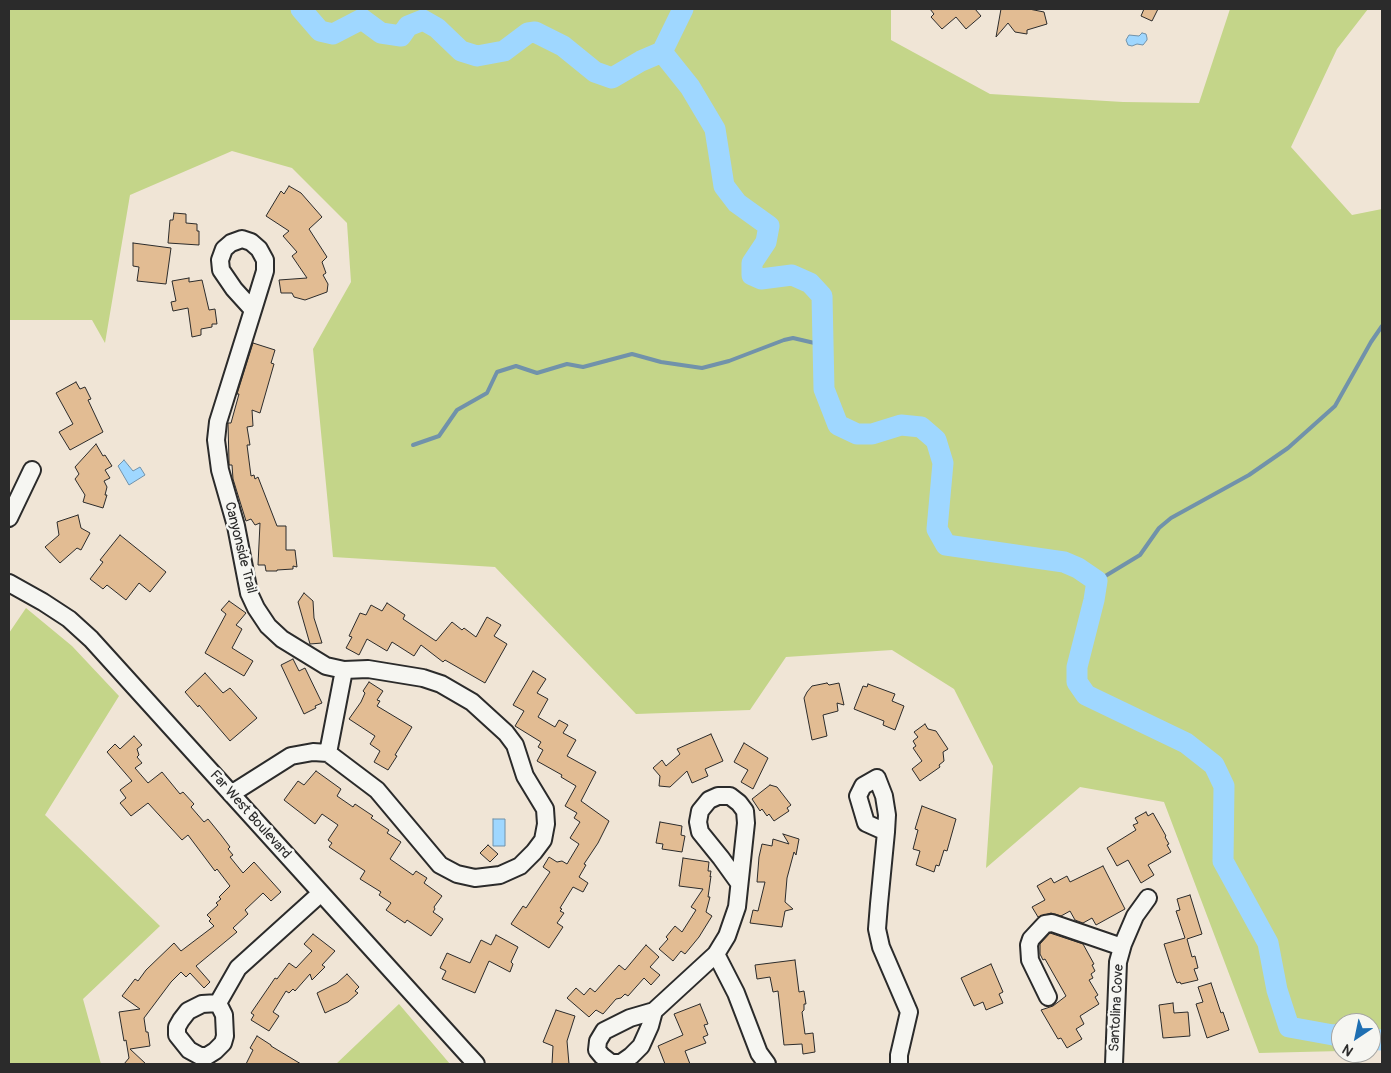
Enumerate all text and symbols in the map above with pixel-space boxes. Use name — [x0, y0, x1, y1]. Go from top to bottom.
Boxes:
street label: Canyonside Trail — [221, 500, 259, 596]
street label: Far West Boulevard — [206, 767, 294, 863]
street label: Santolina Cove — [1106, 964, 1128, 1052]
north arrow — [1331, 1013, 1381, 1063]
text: N — [1339, 1040, 1357, 1060]

